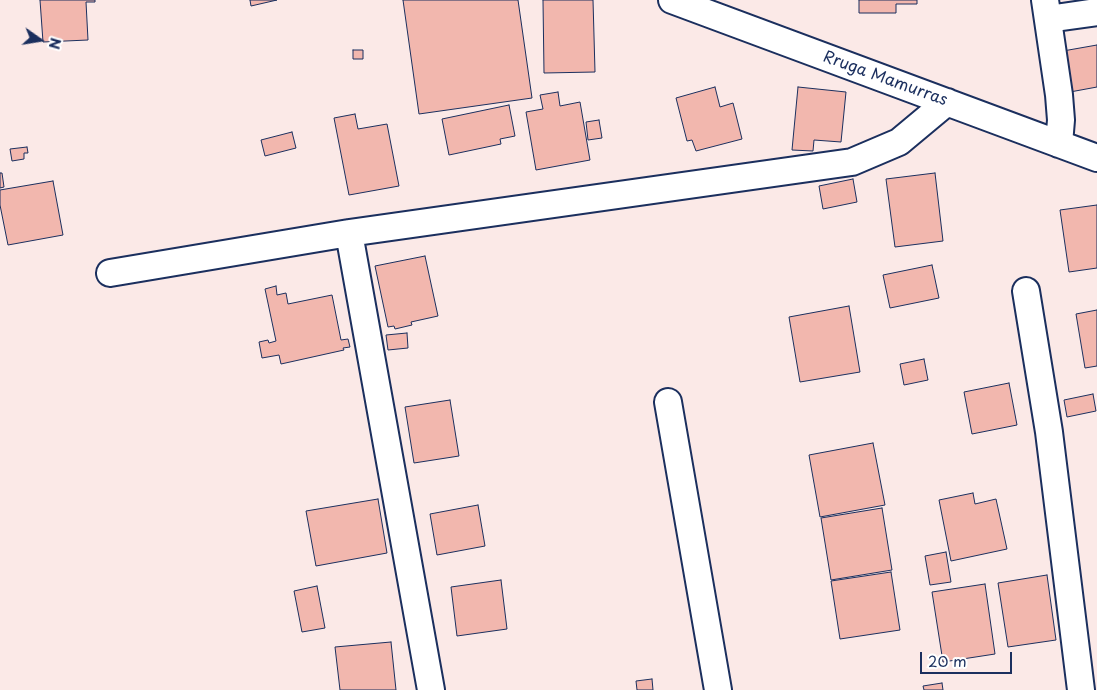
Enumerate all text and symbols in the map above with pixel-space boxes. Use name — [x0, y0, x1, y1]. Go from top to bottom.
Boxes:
north arrow — [15, 15, 65, 65]
text: N — [44, 36, 67, 51]
street label: Rruga Mamurras — [820, 48, 950, 110]
scale bar — [922, 642, 1014, 674]
text: 20 m — [928, 649, 967, 672]

